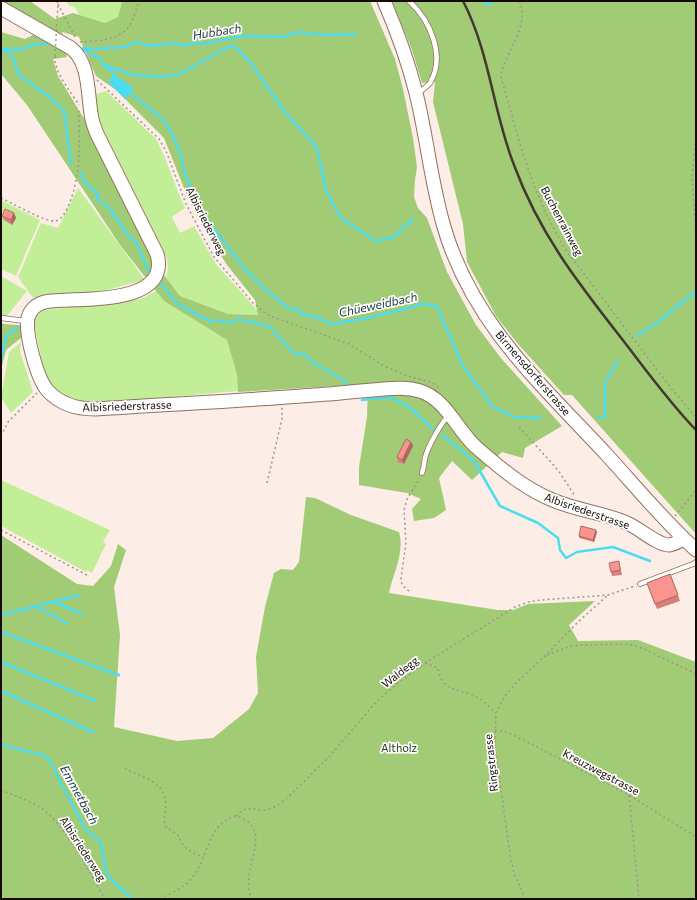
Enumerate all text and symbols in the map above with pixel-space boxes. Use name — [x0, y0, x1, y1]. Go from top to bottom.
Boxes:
water label: Hubbach — [192, 20, 242, 42]
street label: Buchenrainweg — [539, 184, 586, 258]
street label: Albisriederweg — [184, 185, 229, 257]
water label: Chüeweidbach — [337, 289, 418, 319]
street label: Birmensdorferstrasse — [493, 328, 574, 418]
street label: Albisriederstrasse — [82, 397, 172, 414]
street label: Albisriederstrasse — [543, 490, 632, 531]
street label: Waldegg — [379, 653, 421, 690]
street label: Ringstrasse — [481, 733, 500, 792]
park label: Altholz — [381, 741, 418, 754]
street label: Kreuzwegstrasse — [561, 746, 642, 797]
water label: Emmetbach — [58, 763, 102, 827]
street label: Albisriederweg — [58, 814, 109, 884]

